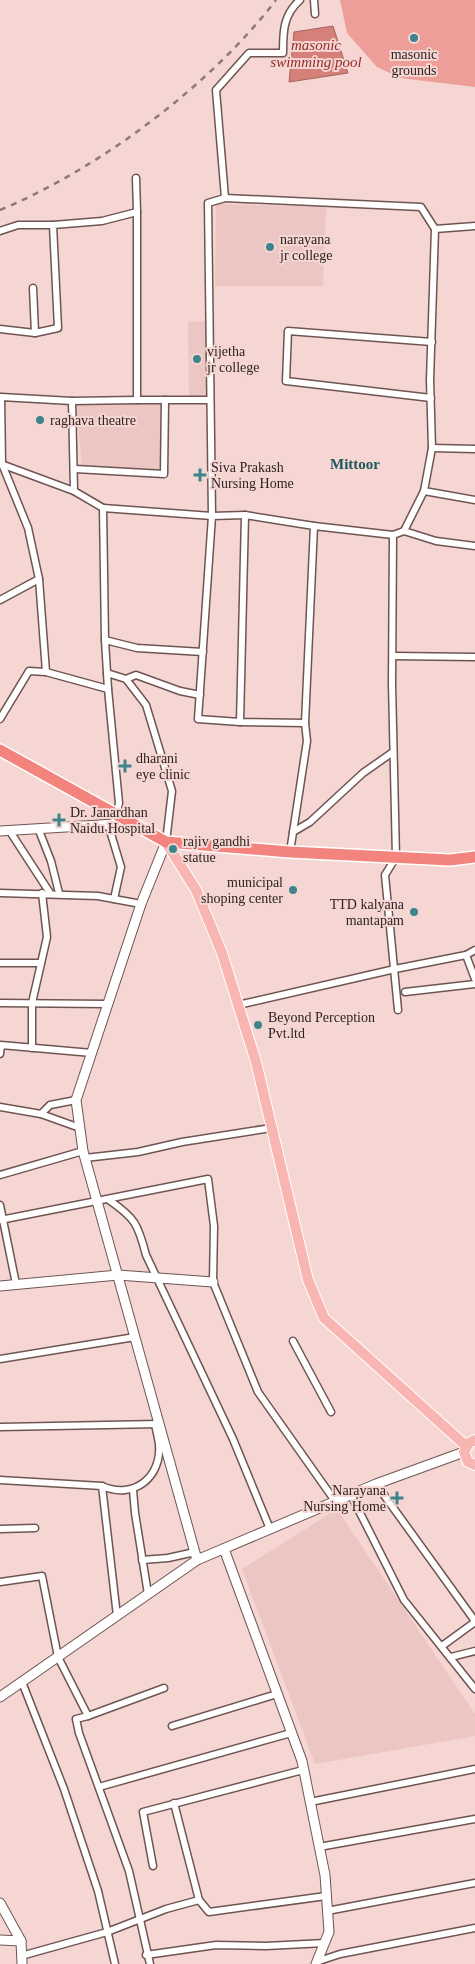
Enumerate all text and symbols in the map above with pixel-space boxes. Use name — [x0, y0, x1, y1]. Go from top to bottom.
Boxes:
marker: masonic grounds — [408, 32, 420, 44]
water label: masonic swimming pool — [270, 37, 362, 70]
place label: masonic grounds — [391, 47, 437, 78]
place label: narayana jr college — [279, 232, 332, 263]
marker: narayana jr college — [264, 241, 276, 253]
place label: vijetha jr college — [206, 344, 259, 375]
marker: vijetha jr college — [191, 353, 203, 365]
place label: raghava theatre — [50, 413, 136, 428]
marker: raghava theatre — [34, 414, 46, 426]
district label: Mittoor — [330, 456, 380, 472]
place label: Siva Prakash Nursing Home — [211, 460, 294, 491]
marker: Siva Prakash Nursing Home — [193, 468, 207, 482]
place label: dharani eye clinic — [136, 751, 190, 782]
marker: dharani eye clinic — [118, 759, 132, 773]
place label: Dr. Janardhan Naidu Hospital — [70, 805, 155, 836]
marker: Dr. Janardhan Naidu Hospital — [52, 813, 66, 827]
place label: rajiv gandhi statue — [183, 834, 250, 865]
marker: rajiv gandhi statue — [167, 843, 179, 855]
place label: municipal shoping center — [201, 875, 283, 906]
marker: municipal shoping center — [287, 884, 299, 896]
place label: TTD kalyana mantapam — [330, 897, 405, 928]
marker: TTD kalyana mantapam — [408, 906, 420, 918]
place label: Beyond Perception Pvt.ltd — [268, 1010, 375, 1041]
marker: Beyond Perception Pvt.ltd — [252, 1019, 264, 1031]
place label: Narayana Nursing Home — [303, 1483, 387, 1514]
marker: Narayana Nursing Home — [390, 1491, 404, 1505]

